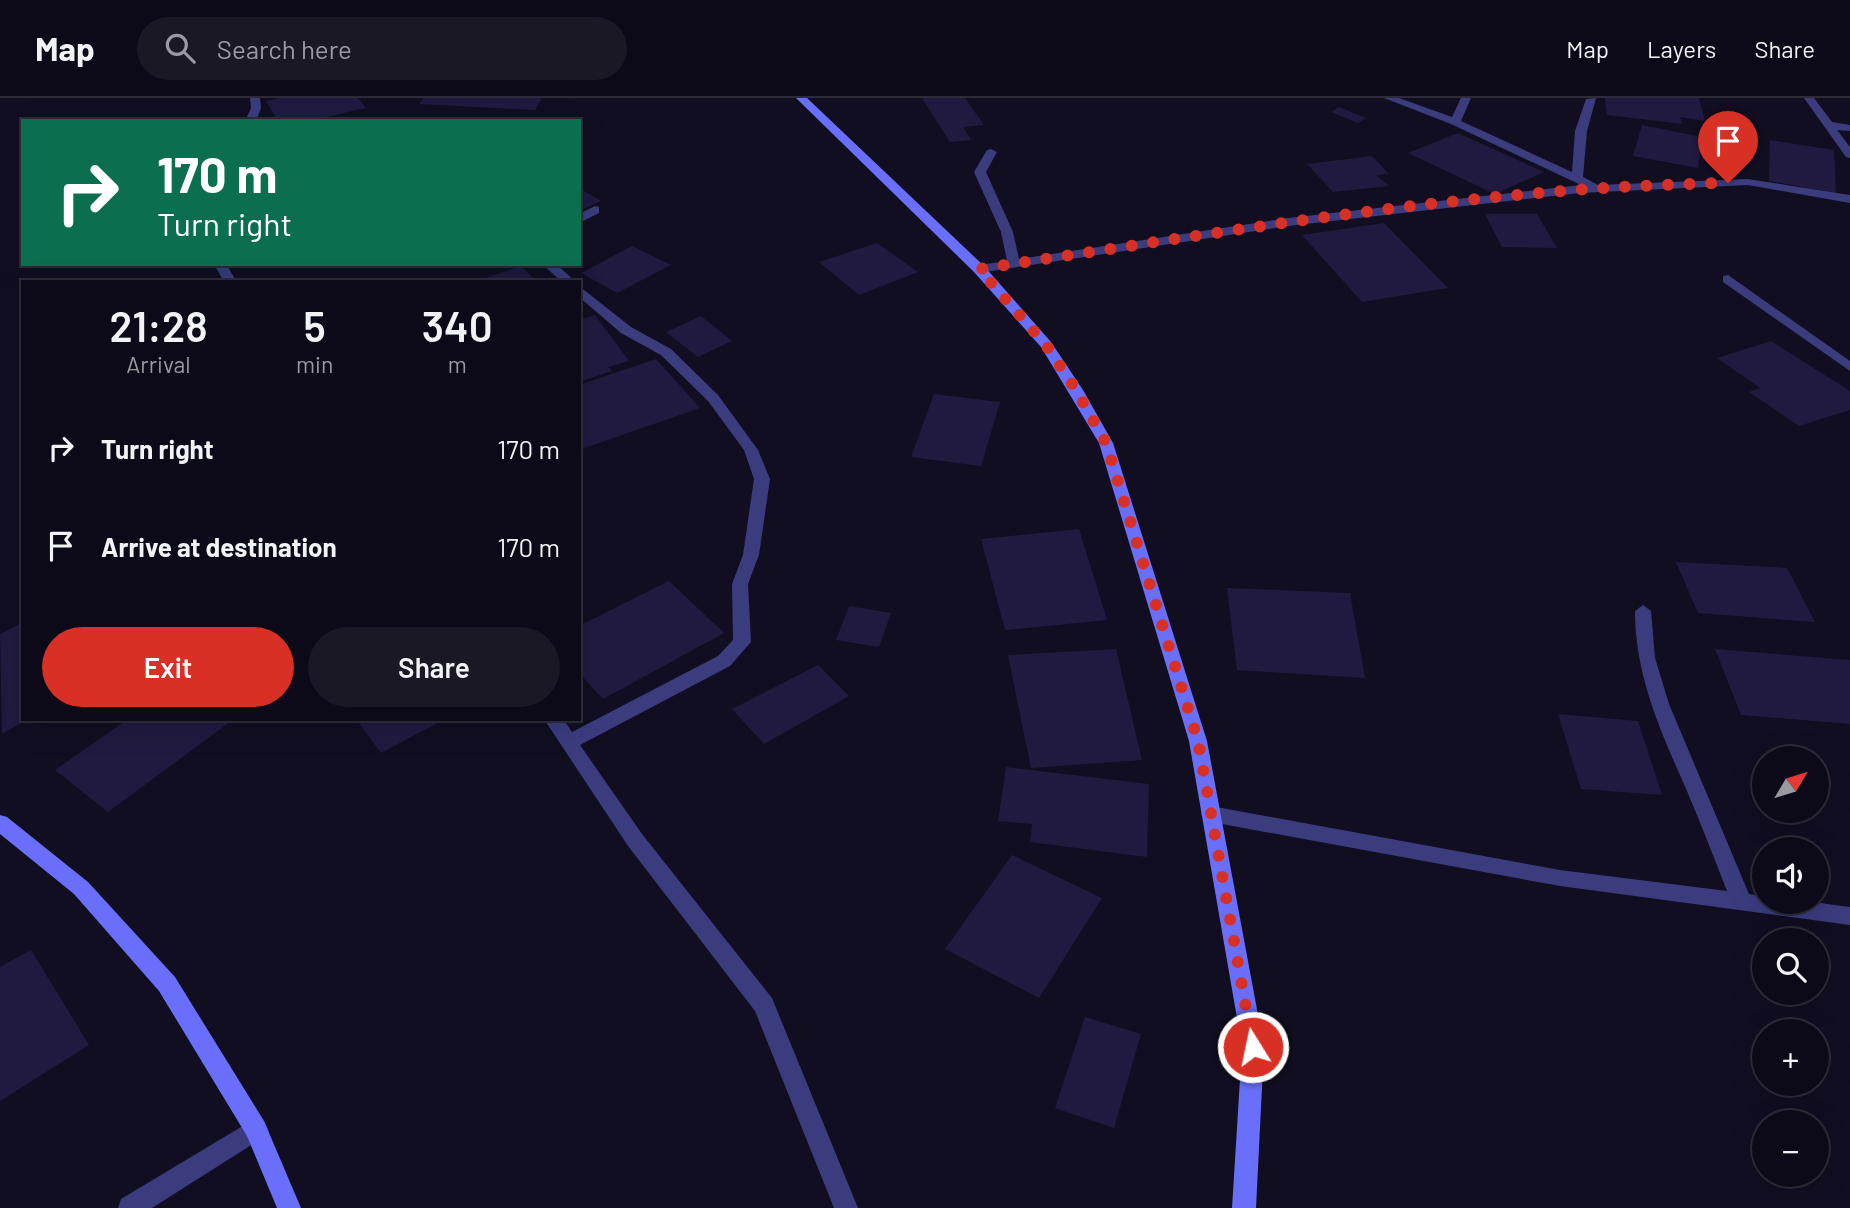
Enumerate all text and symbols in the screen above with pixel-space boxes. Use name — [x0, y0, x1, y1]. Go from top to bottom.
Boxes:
search box — [137, 17, 627, 80]
text: Map — [35, 28, 95, 68]
icon: search — [161, 29, 199, 67]
text: Search here — [217, 33, 352, 64]
text: Map — [1566, 34, 1609, 63]
text: Layers — [1647, 34, 1716, 63]
text: Share — [1754, 34, 1815, 63]
pin — [1698, 111, 1758, 183]
icon: arrive — [1709, 122, 1747, 160]
text: 170 m — [157, 144, 277, 203]
icon: right — [42, 147, 133, 238]
text: Turn right — [157, 204, 292, 242]
text: 21:28 — [109, 300, 208, 350]
text: 5 — [304, 300, 326, 350]
text: 340 — [422, 300, 493, 350]
text: Arrival — [126, 350, 191, 378]
text: min — [296, 350, 333, 378]
text: m — [448, 350, 467, 378]
icon: right — [42, 429, 80, 467]
text: Turn right — [101, 433, 214, 464]
text: 170 m — [497, 433, 560, 464]
icon: arrive — [42, 527, 80, 565]
text: Arrive at destination — [101, 531, 337, 562]
text: 170 m — [497, 531, 560, 562]
button: Exit — [42, 627, 294, 707]
button: Share — [308, 627, 560, 707]
north arrow — [1752, 746, 1829, 822]
map controls — [1752, 746, 1829, 1187]
button: sound — [1752, 837, 1829, 914]
button: search — [1752, 928, 1829, 1005]
position arrow — [1216, 1010, 1290, 1084]
button: + — [1752, 1019, 1829, 1096]
button: − — [1752, 1110, 1829, 1187]

